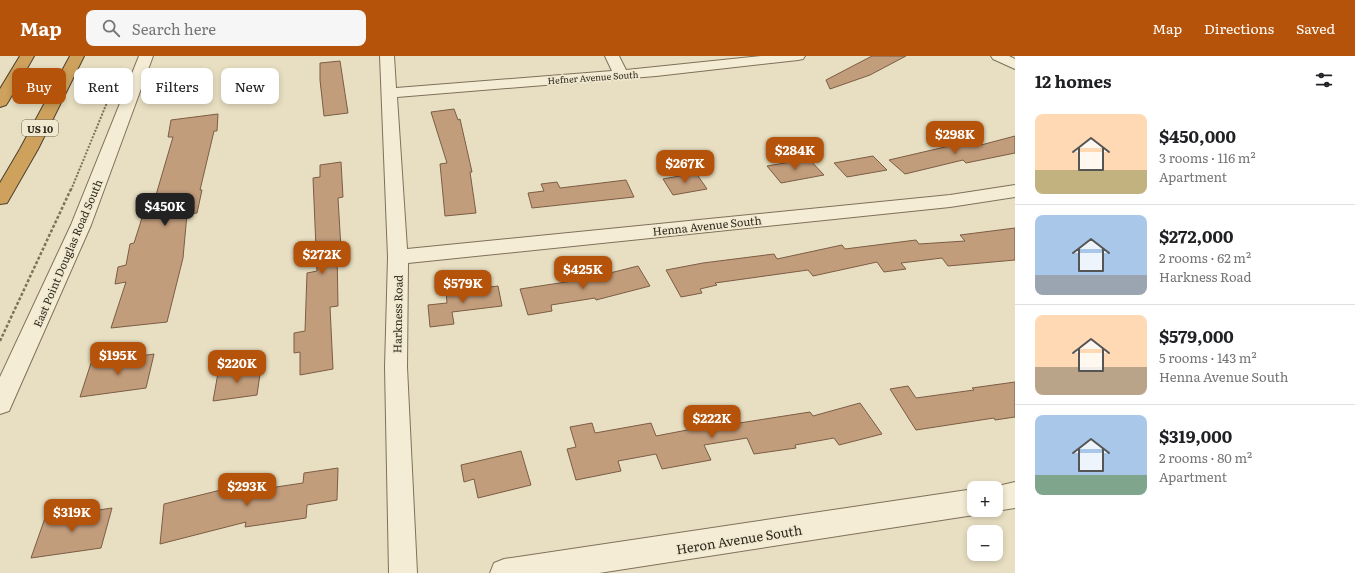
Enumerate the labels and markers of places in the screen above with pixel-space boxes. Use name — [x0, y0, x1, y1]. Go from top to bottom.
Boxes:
pin: $298K — [927, 121, 983, 155]
pin: $284K — [767, 137, 823, 171]
pin: $267K — [657, 150, 713, 184]
pin: $450K — [137, 193, 193, 227]
pin: $272K — [294, 241, 350, 275]
pin: $425K — [555, 256, 611, 290]
pin: $579K — [435, 270, 491, 304]
pin: $195K — [90, 342, 146, 376]
pin: $220K — [209, 350, 265, 384]
pin: $222K — [684, 405, 740, 439]
pin: $293K — [219, 473, 275, 507]
pin: $319K — [44, 499, 100, 533]

